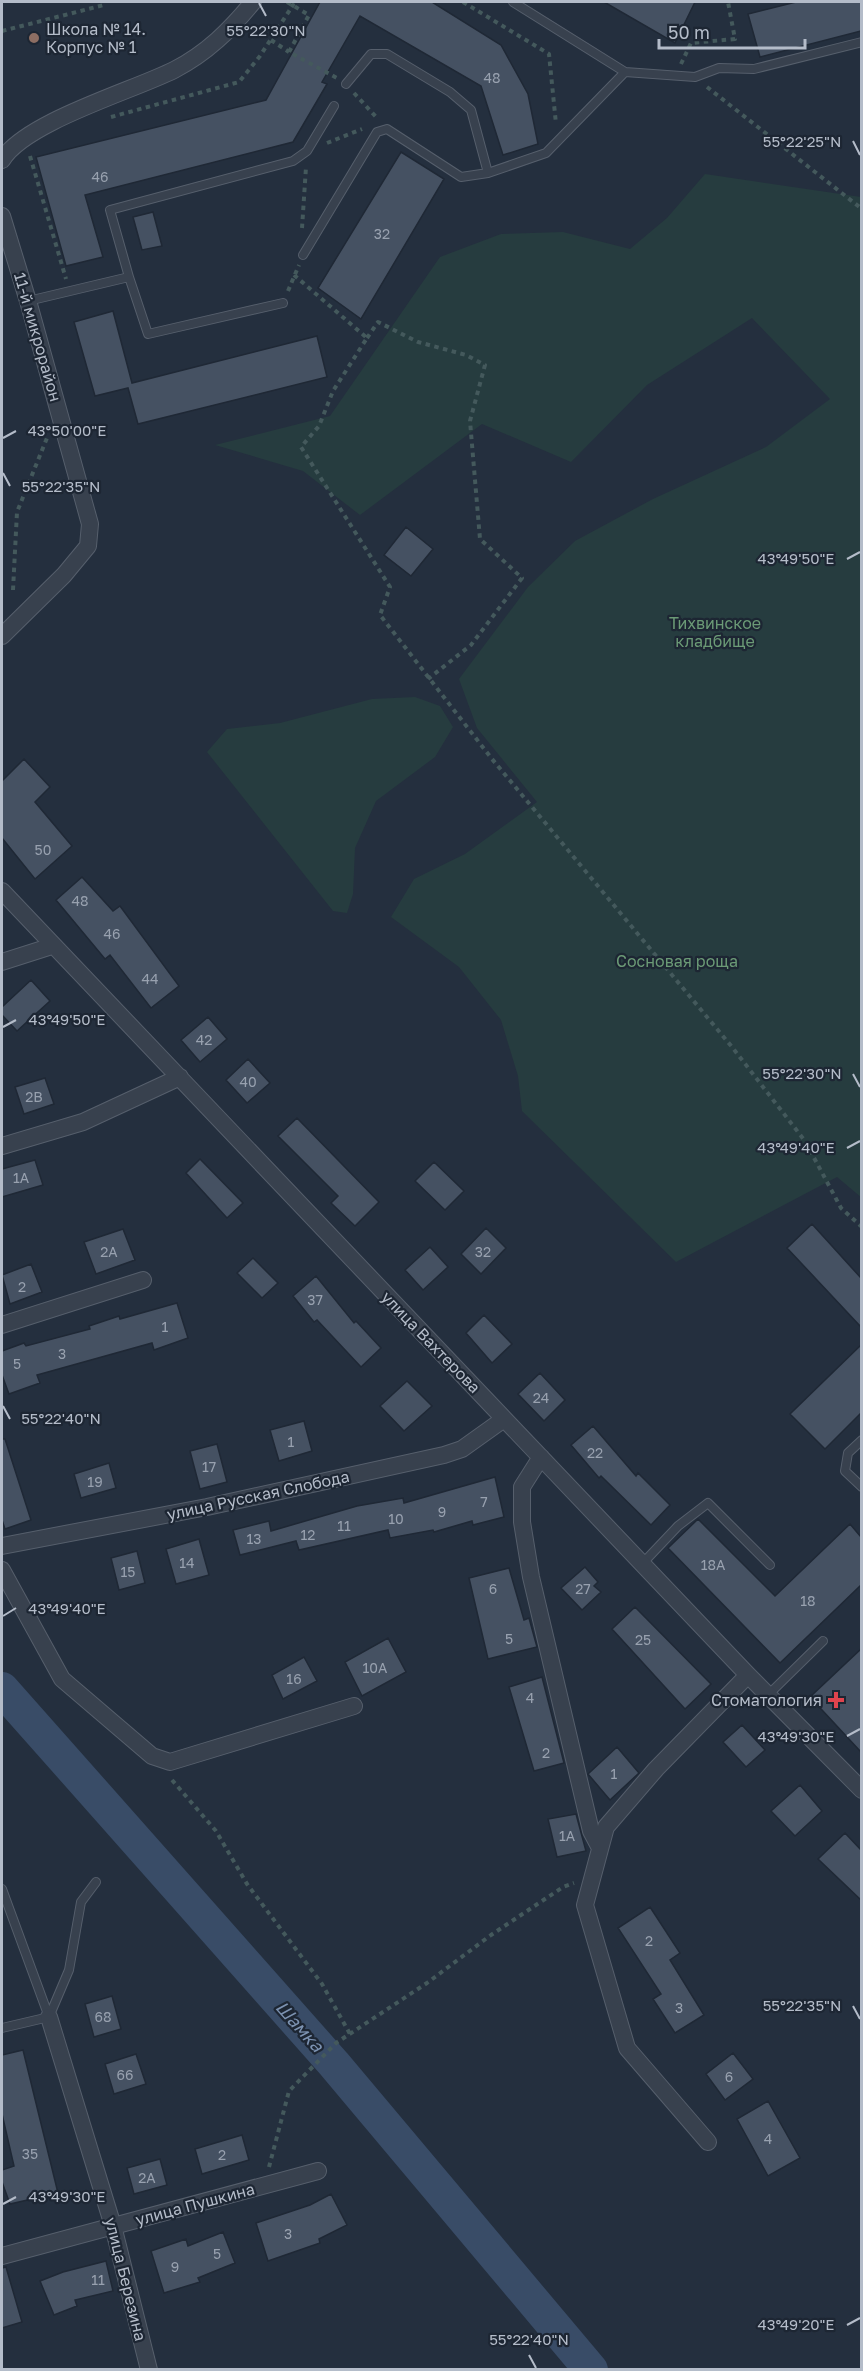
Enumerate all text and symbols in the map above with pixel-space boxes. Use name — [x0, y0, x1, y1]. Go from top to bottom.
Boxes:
scale bar — [659, 12, 804, 50]
place label: Школа № 14. Корпус № 1 — [46, 19, 146, 57]
text: 55°22'30"N — [226, 21, 306, 39]
text: 50 m — [668, 21, 710, 43]
marker: Школа № 14. Корпус № 1 — [27, 31, 41, 45]
house number: 48 — [483, 69, 501, 86]
text: 55°22'25"N — [763, 132, 841, 150]
house number: 46 — [91, 168, 109, 185]
house number: 32 — [374, 225, 390, 242]
street label: 11-й микрорайон — [10, 270, 66, 404]
text: 43°50'00"E — [28, 421, 106, 439]
text: 55°22'35"N — [22, 477, 100, 495]
text: 43°49'50"E — [758, 549, 834, 567]
park label: Тихвинское кладбище — [669, 613, 761, 651]
house number: 50 — [35, 841, 51, 858]
house number: 48 — [71, 892, 89, 909]
house number: 46 — [103, 925, 121, 942]
park label: Сосновая роща — [616, 951, 738, 971]
house number: 44 — [141, 970, 159, 987]
text: 43°49'50"E — [29, 1010, 105, 1028]
house number: 42 — [196, 1031, 212, 1048]
text: 55°22'30"N — [762, 1064, 842, 1082]
house number: 40 — [239, 1073, 257, 1090]
house number: 2В — [25, 1088, 43, 1105]
text: 43°49'40"E — [757, 1138, 835, 1156]
house number: 1А — [13, 1169, 30, 1186]
house number: 2А — [100, 1243, 118, 1260]
house number: 32 — [475, 1243, 491, 1260]
house number: 2 — [18, 1278, 26, 1295]
street label: улица Вахтерова — [377, 1287, 485, 1397]
house number: 37 — [307, 1291, 323, 1308]
house number: 1 — [162, 1318, 169, 1335]
house number: 3 — [58, 1345, 66, 1362]
house number: 5 — [13, 1355, 21, 1372]
house number: 24 — [533, 1389, 549, 1406]
text: 55°22'40"N — [21, 1409, 101, 1427]
house number: 1 — [288, 1433, 295, 1450]
house number: 22 — [587, 1444, 603, 1461]
house number: 17 — [202, 1458, 216, 1475]
street label: улица Русская Слобода — [165, 1466, 351, 1524]
house number: 19 — [87, 1473, 103, 1490]
house number: 7 — [480, 1493, 488, 1510]
house number: 9 — [438, 1503, 446, 1520]
house number: 10 — [388, 1510, 404, 1527]
house number: 11 — [337, 1517, 351, 1534]
house number: 12 — [301, 1526, 315, 1543]
house number: 13 — [247, 1530, 261, 1547]
house number: 14 — [179, 1554, 195, 1571]
house number: 18А — [701, 1556, 726, 1573]
house number: 15 — [121, 1563, 135, 1580]
house number: 6 — [489, 1580, 497, 1597]
house number: 27 — [575, 1580, 591, 1597]
house number: 18 — [800, 1592, 816, 1609]
text: 43°49'40"E — [28, 1599, 106, 1617]
house number: 5 — [505, 1630, 513, 1647]
house number: 25 — [635, 1631, 651, 1648]
house number: 10А — [363, 1659, 388, 1676]
house number: 16 — [286, 1670, 302, 1687]
house number: 4 — [526, 1689, 534, 1706]
place label: Стоматология — [711, 1690, 822, 1710]
marker: Стоматология — [827, 1691, 845, 1709]
text: 43°49'30"E — [757, 1727, 835, 1745]
house number: 2 — [542, 1744, 550, 1761]
house number: 1 — [611, 1765, 618, 1782]
house number: 1А — [559, 1827, 576, 1844]
house number: 2 — [645, 1932, 653, 1949]
water label: Шамка — [271, 1996, 329, 2057]
text: 55°22'35"N — [763, 1996, 841, 2014]
house number: 3 — [675, 1999, 683, 2016]
house number: 68 — [94, 2008, 112, 2025]
house number: 66 — [117, 2066, 133, 2083]
house number: 6 — [725, 2068, 733, 2085]
house number: 4 — [764, 2130, 772, 2147]
house number: 35 — [22, 2145, 38, 2162]
house number: 2 — [218, 2146, 226, 2163]
house number: 2А — [138, 2169, 156, 2186]
street label: улица Пушкина — [133, 2178, 257, 2230]
text: 43°49'30"E — [28, 2187, 106, 2205]
street label: улица Березина — [101, 2215, 151, 2343]
house number: 3 — [284, 2225, 292, 2242]
house number: 5 — [213, 2245, 221, 2262]
house number: 9 — [171, 2258, 179, 2275]
house number: 11 — [91, 2271, 105, 2288]
text: 43°49'20"E — [758, 2315, 834, 2333]
text: 55°22'40"N — [489, 2330, 569, 2348]

